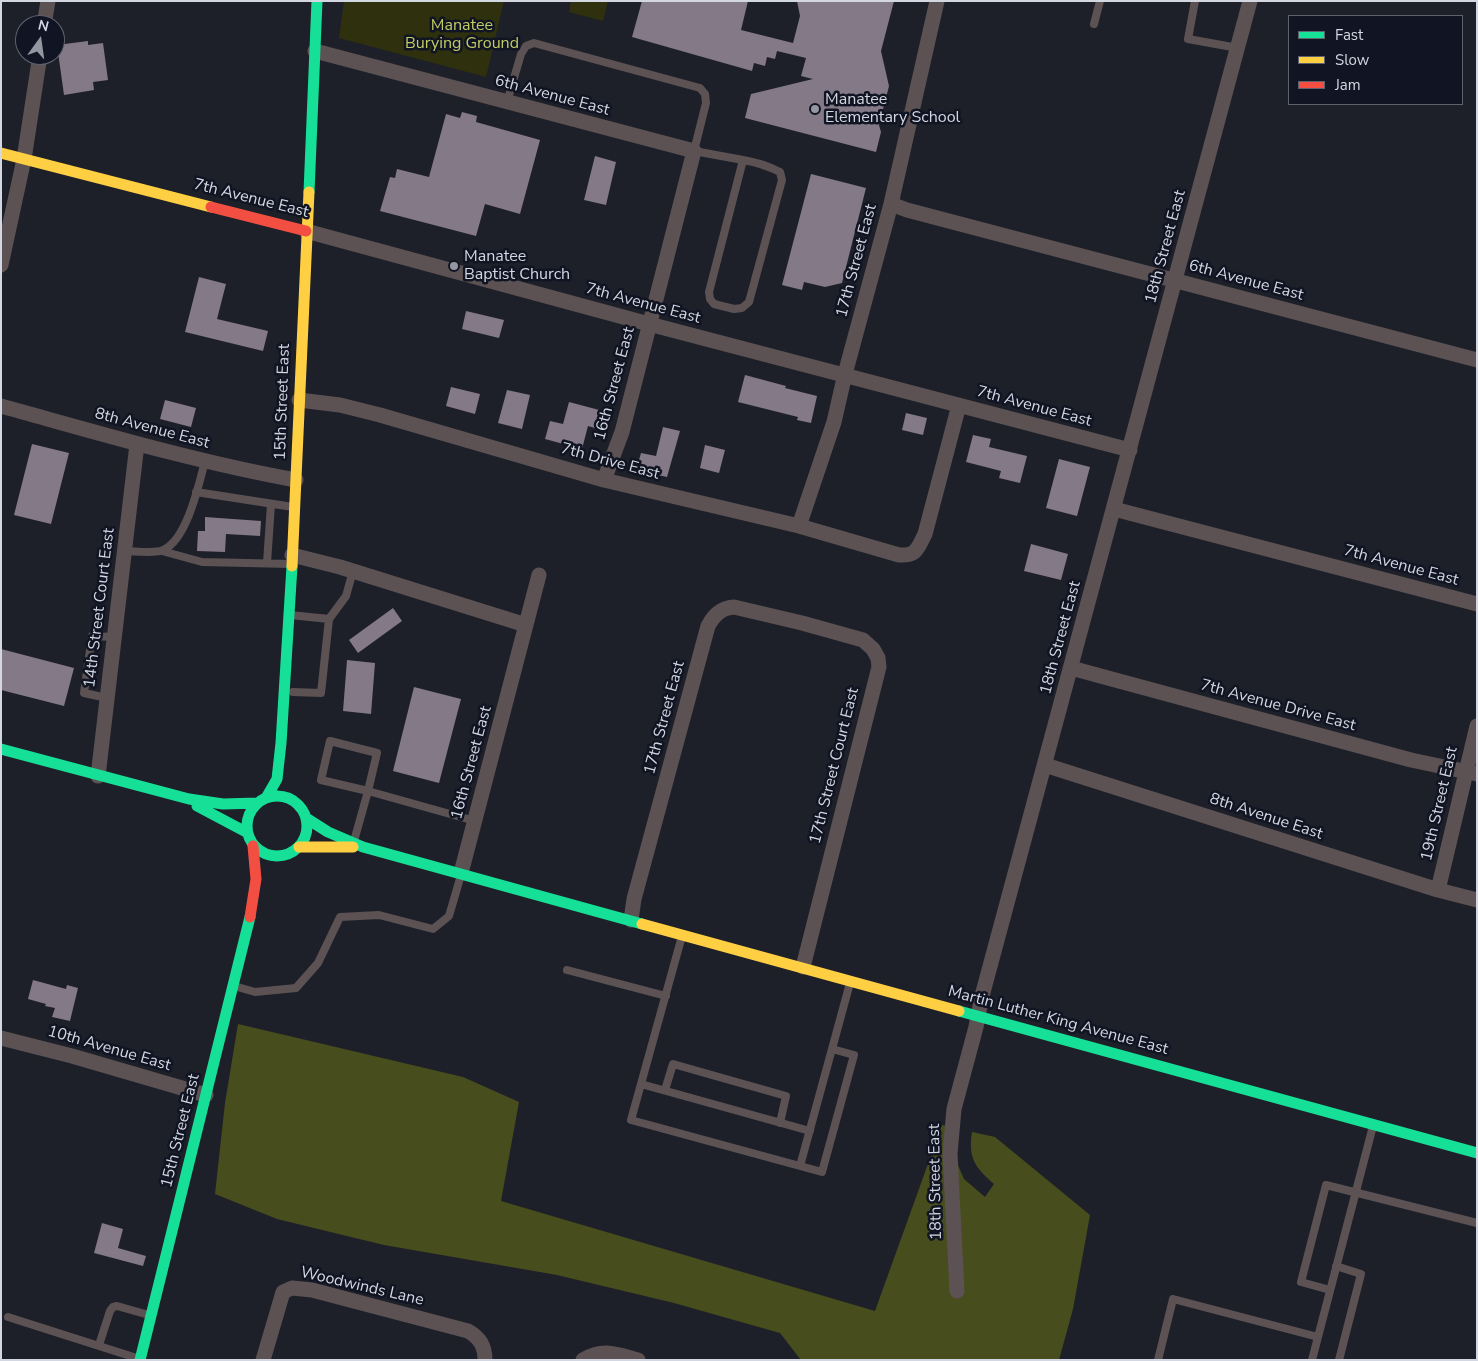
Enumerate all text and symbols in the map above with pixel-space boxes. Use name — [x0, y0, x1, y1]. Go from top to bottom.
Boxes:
north arrow — [15, 15, 65, 65]
text: N — [36, 15, 51, 36]
legend — [1288, 15, 1463, 105]
park label: Manatee Burying Ground — [405, 16, 519, 54]
text: Fast — [1335, 25, 1363, 45]
text: Slow — [1335, 50, 1369, 70]
street label: 6th Avenue East — [493, 71, 611, 121]
text: Jam — [1335, 75, 1361, 95]
place label: Manatee Elementary School — [825, 90, 960, 128]
marker: Manatee Elementary School — [809, 103, 821, 115]
street label: 7th Avenue East — [191, 175, 311, 223]
street label: 18th Street East — [1142, 188, 1190, 306]
street label: 17th Street East — [833, 202, 881, 320]
place label: Manatee Baptist Church — [464, 247, 570, 285]
street label: 6th Avenue East — [1187, 256, 1305, 306]
marker: Manatee Baptist Church — [448, 260, 460, 272]
street label: 7th Avenue East — [584, 279, 702, 329]
street label: 16th Street East — [591, 325, 639, 443]
street label: 15th Street East — [271, 343, 295, 461]
street label: 7th Avenue East — [975, 382, 1093, 432]
street label: 8th Avenue East — [93, 404, 211, 454]
street label: 7th Drive East — [559, 440, 661, 484]
street label: 14th Street Court East — [81, 527, 119, 689]
street label: 7th Avenue East — [1342, 541, 1460, 591]
street label: 18th Street East — [1037, 579, 1085, 697]
street label: 17th Street East — [641, 659, 689, 777]
street label: 7th Avenue Drive East — [1198, 676, 1358, 736]
street label: 17th Street Court East — [806, 686, 864, 846]
street label: 16th Street East — [448, 704, 496, 822]
street label: 19th Street East — [1418, 745, 1462, 863]
street label: 8th Avenue East — [1207, 790, 1325, 844]
street label: Martin Luther King Avenue East — [946, 982, 1170, 1060]
street label: 10th Avenue East — [45, 1022, 173, 1076]
street label: 15th Street East — [158, 1072, 204, 1190]
street label: 18th Street East — [925, 1124, 947, 1240]
street label: Woodwinds Lane — [298, 1263, 426, 1311]

